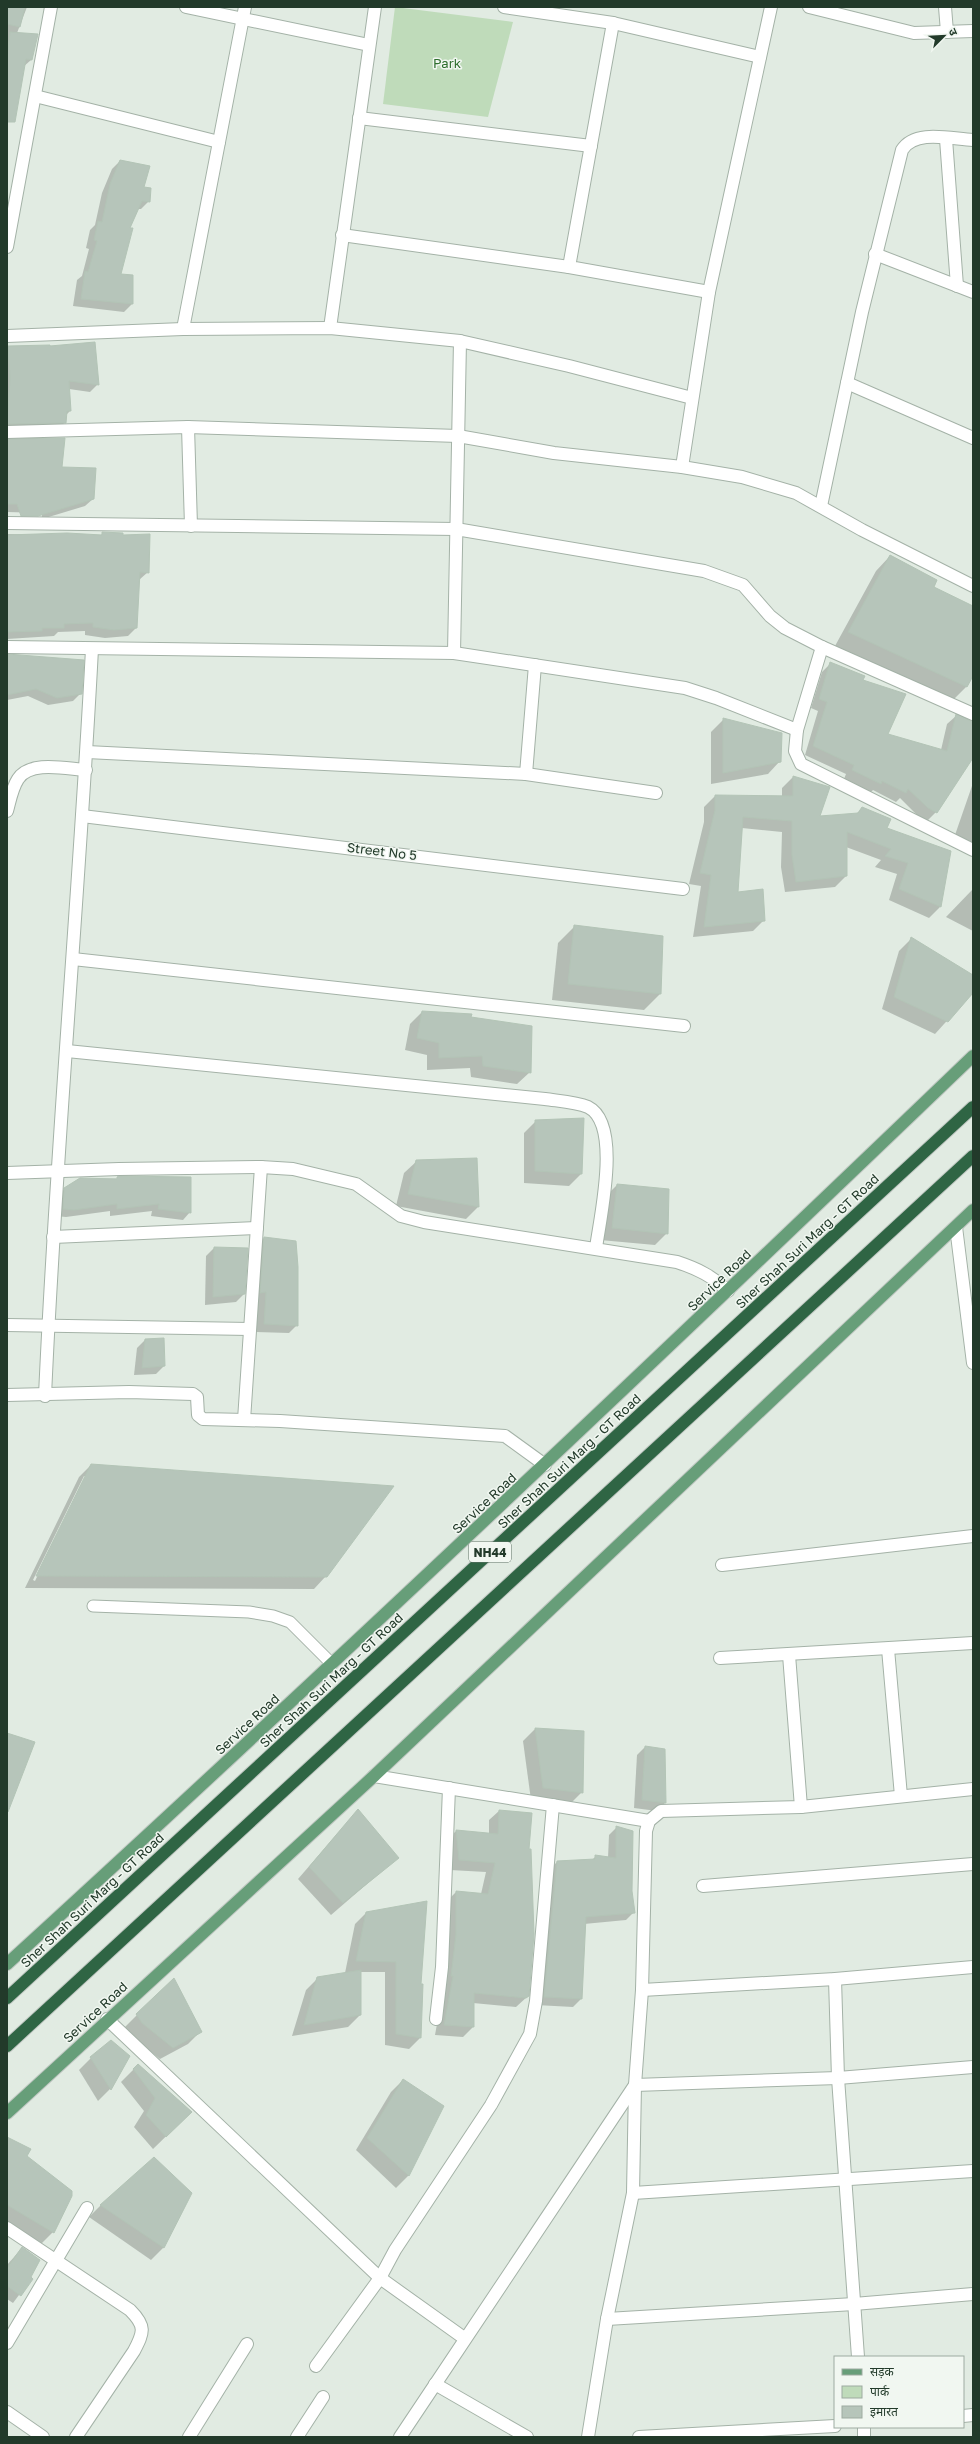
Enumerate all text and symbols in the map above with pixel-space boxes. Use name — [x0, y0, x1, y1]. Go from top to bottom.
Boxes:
north arrow — [924, 16, 964, 56]
text: उ — [946, 26, 961, 38]
park label: Park — [433, 55, 462, 71]
street label: Street No 5 — [346, 839, 418, 863]
street label: Sher Shah Suri Marg - GT Road — [732, 1170, 882, 1312]
street label: Service Road — [684, 1246, 754, 1314]
street label: Sher Shah Suri Marg - GT Road — [494, 1390, 644, 1532]
street label: Service Road — [449, 1469, 519, 1537]
road number: NH44 — [469, 1542, 511, 1562]
street label: Sher Shah Suri Marg - GT Road — [256, 1609, 406, 1751]
street label: Service Road — [212, 1690, 282, 1758]
street label: Sher Shah Suri Marg - GT Road — [17, 1829, 167, 1971]
street label: Service Road — [60, 1978, 130, 2046]
legend — [834, 2356, 964, 2428]
text: सड़क — [870, 2364, 895, 2379]
text: पार्क — [870, 2384, 890, 2399]
text: इमारत — [870, 2404, 899, 2419]

